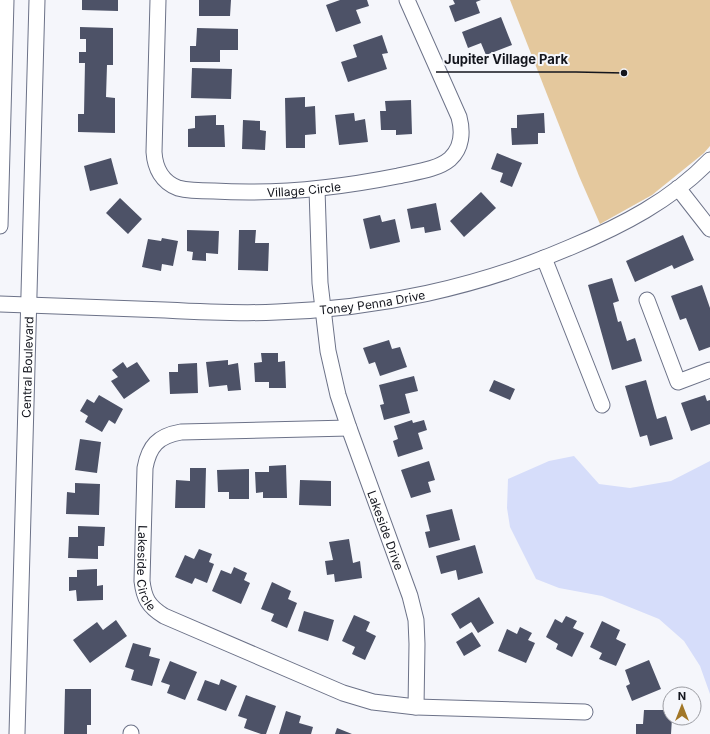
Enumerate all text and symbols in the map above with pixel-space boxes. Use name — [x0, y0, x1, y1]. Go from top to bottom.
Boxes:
callout: Jupiter Village Park — [436, 47, 576, 72]
text: Jupiter Village Park — [444, 51, 568, 67]
street label: Village Circle — [266, 178, 342, 199]
street label: Toney Penna Drive — [319, 287, 426, 317]
street label: Central Boulevard — [18, 316, 36, 418]
street label: Lakeside Drive — [365, 488, 407, 572]
street label: Lakeside Circle — [134, 525, 159, 614]
north arrow — [662, 686, 702, 726]
text: N — [678, 689, 686, 703]

